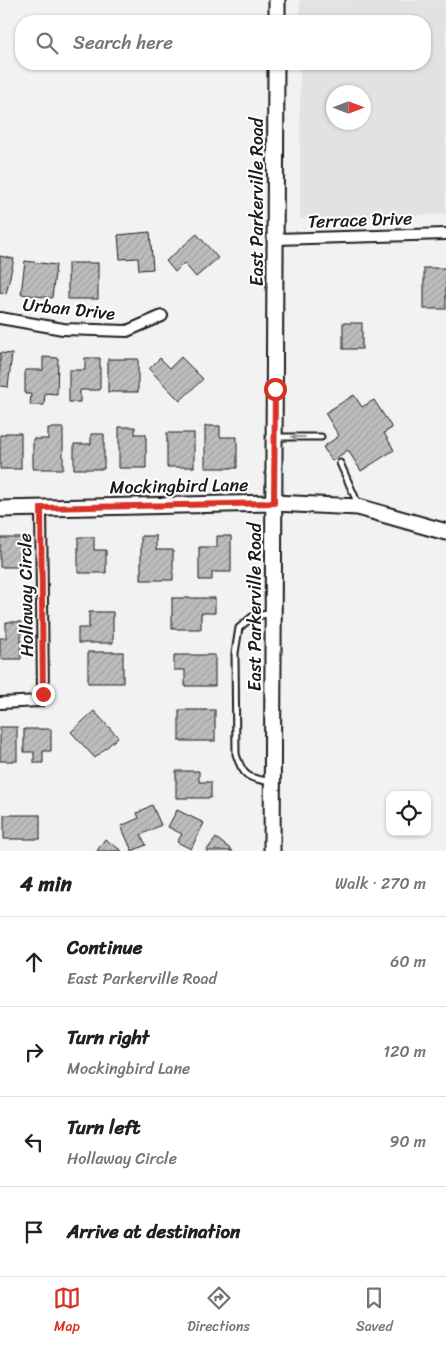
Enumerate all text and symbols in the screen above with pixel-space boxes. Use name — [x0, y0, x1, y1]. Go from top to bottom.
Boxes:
search box — [15, 15, 431, 70]
text: Search here — [73, 26, 173, 59]
icon: search — [33, 29, 61, 57]
north arrow — [326, 85, 371, 130]
street label: East Parkerville Road — [241, 116, 273, 286]
street label: Terrace Drive — [307, 202, 413, 238]
street label: Urban Drive — [21, 288, 117, 330]
route start — [264, 378, 287, 401]
one-way arrow — [290, 433, 306, 441]
street label: Mockingbird Lane — [109, 469, 249, 503]
street label: East Parkerville Road — [239, 521, 271, 691]
street label: Hollaway Circle — [9, 533, 43, 657]
route end — [32, 683, 55, 706]
map controls — [386, 791, 431, 836]
button: locate — [386, 791, 431, 836]
text: 4 min — [20, 865, 72, 903]
text: Walk · 270 m — [335, 869, 426, 898]
text: Continue — [67, 931, 143, 964]
text: 60 m — [390, 947, 426, 976]
icon: ahead — [20, 948, 48, 976]
text: East Parkerville Road — [67, 964, 217, 993]
text: Turn right — [67, 1021, 149, 1054]
text: 120 m — [383, 1037, 426, 1066]
icon: right — [20, 1038, 48, 1066]
text: Mockingbird Lane — [67, 1054, 190, 1083]
text: Turn left — [67, 1111, 140, 1144]
text: 90 m — [390, 1127, 426, 1156]
icon: left — [20, 1128, 48, 1156]
text: Hollaway Circle — [67, 1144, 177, 1173]
text: Arrive at destination — [67, 1215, 240, 1248]
icon: arrive — [20, 1218, 48, 1246]
tab: Map — [53, 1284, 81, 1339]
tab: Directions — [187, 1284, 250, 1339]
tab: Saved — [356, 1284, 393, 1339]

